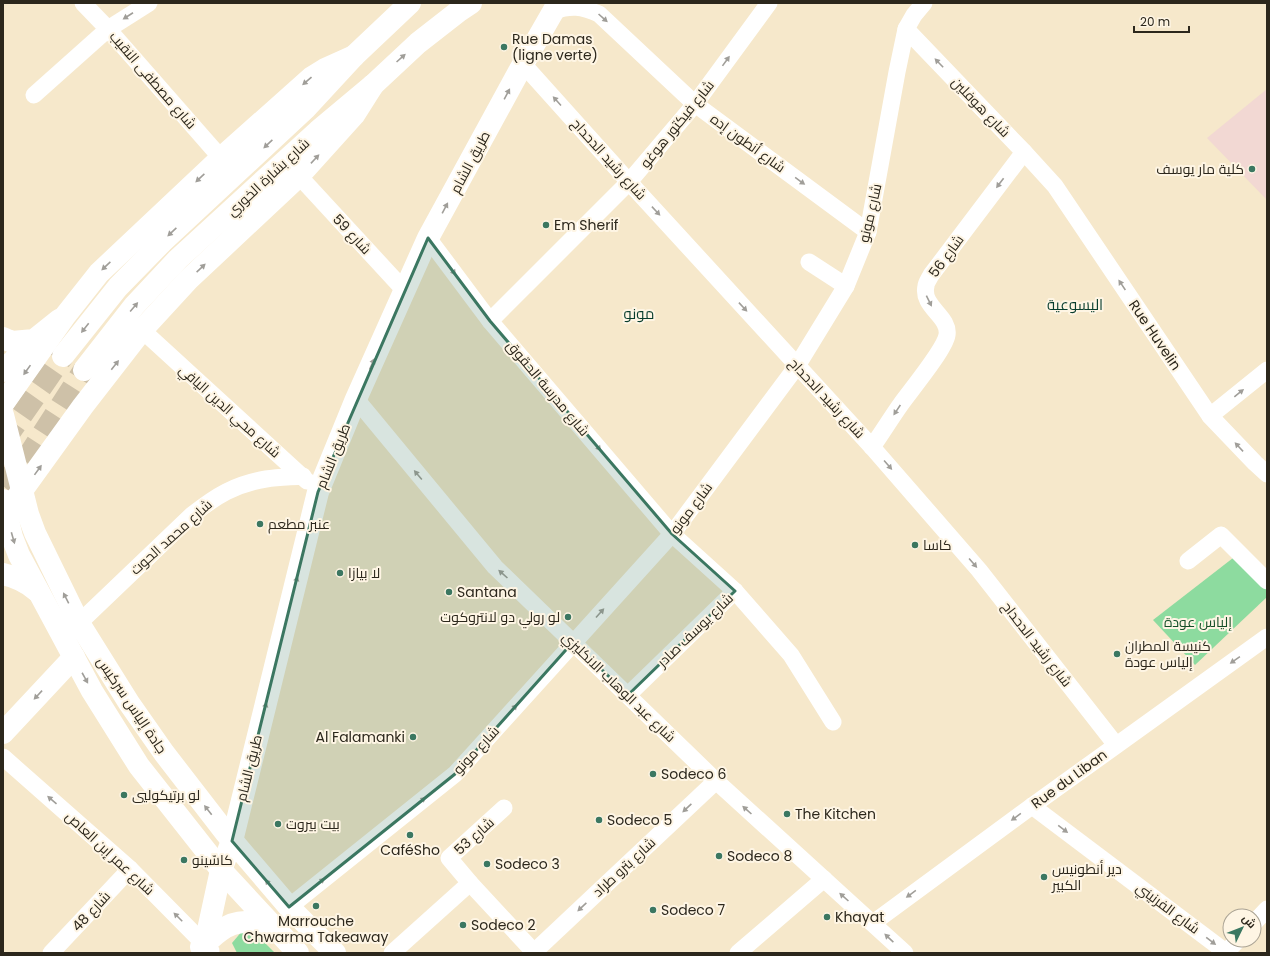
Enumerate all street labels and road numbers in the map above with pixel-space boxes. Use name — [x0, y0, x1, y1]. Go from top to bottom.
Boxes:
street label: شارع مصطفى النقيب — [105, 27, 201, 133]
street label: شارع هوفلين — [947, 72, 1015, 142]
street label: شارع فيكتور هوغو — [635, 76, 719, 172]
street label: شارع أنطون إده — [706, 109, 790, 177]
street label: شارع رشيد الدحداح — [567, 114, 651, 204]
street label: طريق الشام — [445, 127, 495, 197]
street label: شارع بشارة الخوري — [222, 133, 315, 222]
street label: شارع مونو — [854, 182, 886, 244]
street label: شارع 59 — [328, 209, 376, 259]
street label: شارع 56 — [924, 230, 968, 282]
street label: Rue Huvelin — [1124, 296, 1186, 374]
street label: شارع مدرسة الحقوق — [502, 336, 594, 440]
street label: شارع رشيد الدحداح — [784, 353, 870, 443]
street label: شارع محي الدين اليافي — [173, 360, 285, 464]
street label: طريق الشام — [311, 421, 355, 491]
street label: شارع مونو — [665, 478, 717, 538]
street label: شارع محمد الحوت — [126, 495, 216, 579]
street label: شارع يوسف صادر — [652, 588, 737, 672]
street label: شارع رشيد الدحداح — [997, 597, 1077, 691]
street label: شارع عبد الوهاب الانكليزي — [556, 627, 680, 748]
street label: جادة إلياس سركيس — [92, 653, 172, 757]
street label: شارع مونو — [448, 721, 504, 779]
street label: طريق الشام — [231, 732, 267, 804]
street label: Rue du Liban — [1027, 745, 1111, 813]
street label: شارع عمر إبن العاص — [61, 807, 159, 899]
street label: شارع 53 — [450, 813, 498, 859]
street label: شارع بترو طراد — [588, 833, 660, 901]
street label: شارع الفرنيني — [1131, 877, 1204, 940]
street label: شارع 48 — [67, 886, 115, 936]

